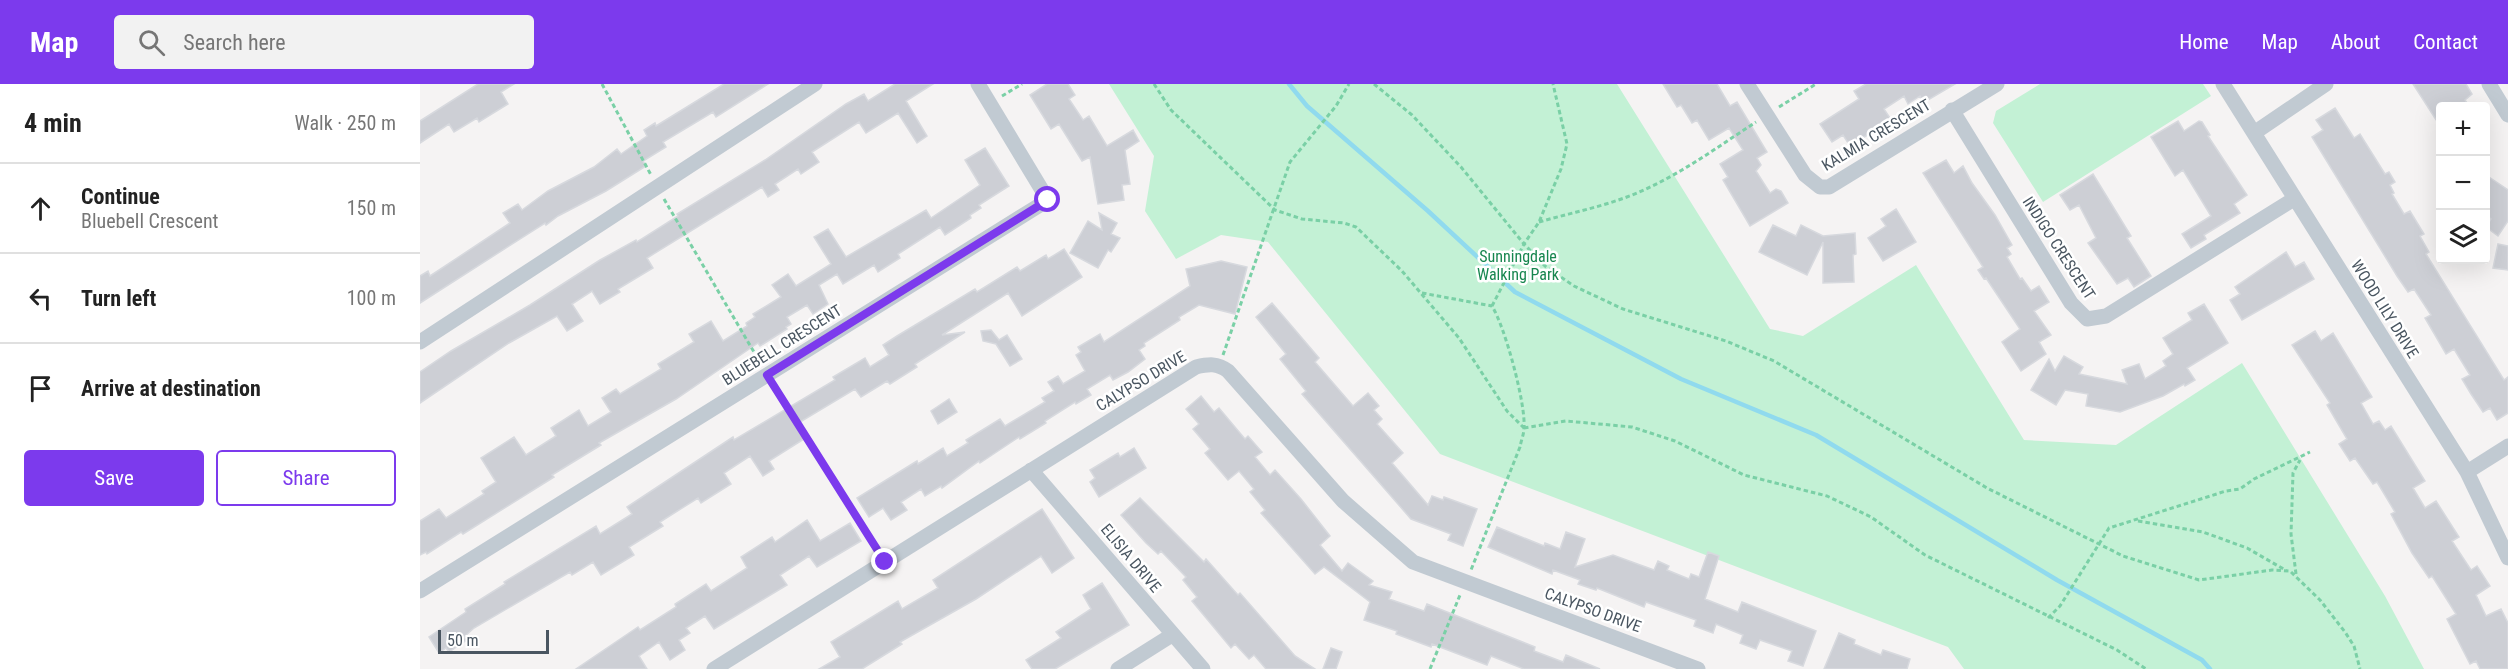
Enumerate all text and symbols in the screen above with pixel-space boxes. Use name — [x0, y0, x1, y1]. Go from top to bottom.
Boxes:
search box — [114, 15, 534, 69]
text: Map — [30, 26, 78, 59]
icon: search — [135, 26, 168, 59]
text: Search here — [183, 30, 286, 55]
text: Home — [2179, 30, 2229, 54]
text: Map — [2262, 30, 2298, 54]
text: About — [2331, 30, 2380, 54]
text: Contact — [2413, 30, 2478, 54]
street label: KALMIA CRESCENT — [1818, 95, 1934, 175]
map controls — [2436, 102, 2490, 264]
button: + — [2436, 102, 2490, 156]
text: 4 min — [24, 108, 82, 138]
text: Walk · 250 m — [295, 111, 396, 135]
button: − — [2436, 156, 2490, 210]
text: Continue — [81, 184, 160, 209]
route start — [1034, 186, 1060, 212]
icon: ahead — [24, 192, 57, 225]
street label: INDIGO CRESCENT — [2019, 193, 2099, 303]
text: 150 m — [347, 196, 396, 220]
text: Bluebell Crescent — [81, 209, 219, 233]
button: layers — [2436, 210, 2490, 264]
park label: Sunningdale Walking Park — [1477, 247, 1560, 284]
street label: WOOD LILY DRIVE — [2347, 256, 2423, 362]
icon: left — [24, 282, 57, 315]
text: Turn left — [81, 286, 156, 311]
text: 100 m — [347, 286, 396, 310]
street label: BLUEBELL CRESCENT — [719, 301, 845, 389]
street label: CALYPSO DRIVE — [1093, 347, 1189, 415]
icon: arrive — [24, 372, 57, 405]
text: Arrive at destination — [81, 376, 261, 401]
button: Save — [24, 450, 204, 506]
button: Share — [216, 450, 396, 506]
street label: ELISIA DRIVE — [1097, 520, 1165, 596]
route end — [871, 548, 897, 574]
street label: CALYPSO DRIVE — [1542, 584, 1644, 636]
scale bar — [438, 627, 549, 654]
text: 50 m — [447, 631, 479, 650]

